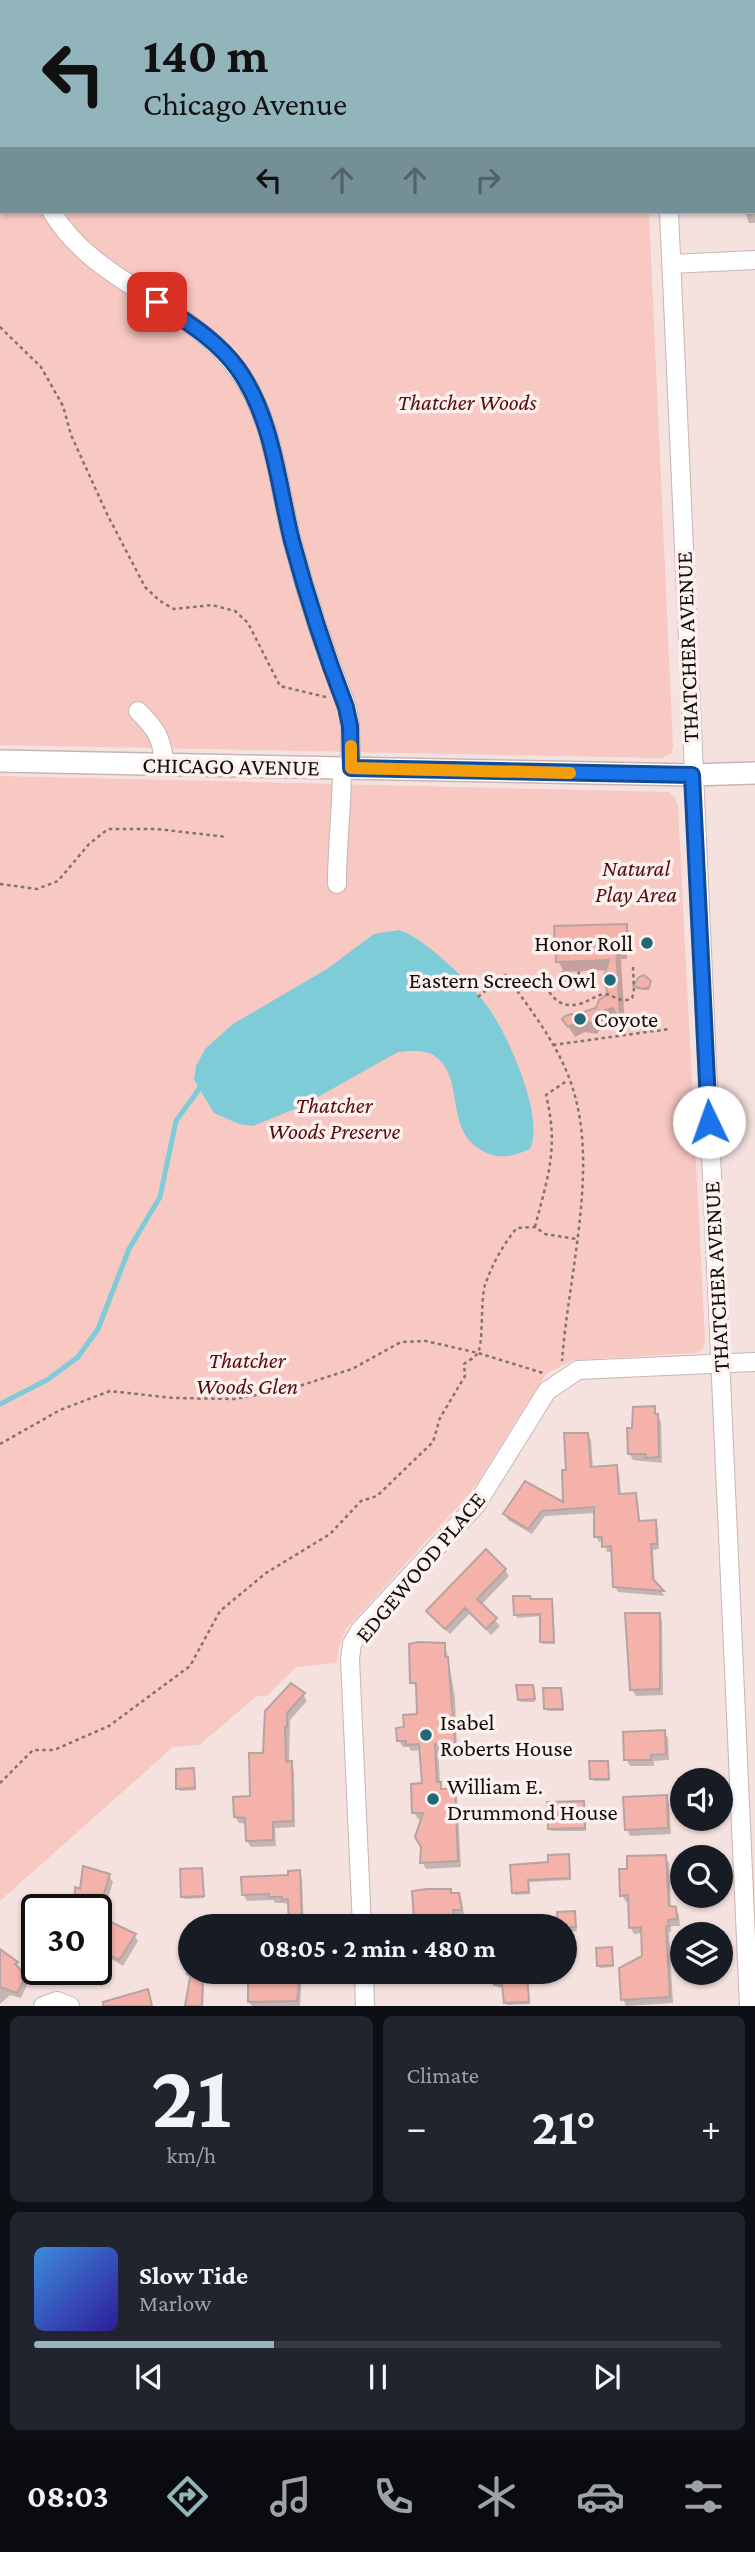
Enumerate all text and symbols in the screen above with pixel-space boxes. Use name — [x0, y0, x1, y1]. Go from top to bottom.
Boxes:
icon: left — [28, 28, 119, 119]
text: 140 m — [143, 28, 268, 83]
text: Chicago Avenue — [143, 86, 347, 122]
icon: left — [250, 161, 288, 199]
icon: ahead — [323, 161, 361, 199]
icon: ahead — [396, 161, 434, 199]
icon: right — [469, 161, 507, 199]
pin — [127, 272, 187, 332]
icon: arrive — [138, 283, 176, 321]
park label: Thatcher Woods — [397, 389, 537, 415]
street label: THATCHER AVENUE — [671, 551, 703, 743]
street label: CHICAGO AVENUE — [142, 751, 320, 781]
park label: Natural Play Area — [595, 855, 677, 907]
place label: Honor Roll — [534, 930, 633, 956]
marker: Honor Roll — [639, 935, 655, 951]
place label: Eastern Screech Owl — [409, 967, 596, 993]
marker: Eastern Screech Owl — [602, 972, 618, 988]
place label: Coyote — [594, 1006, 658, 1032]
marker: Coyote — [572, 1011, 588, 1027]
position arrow — [672, 1085, 746, 1159]
park label: Thatcher Woods Preserve — [268, 1092, 401, 1144]
street label: THATCHER AVENUE — [698, 1181, 734, 1373]
park label: Thatcher Woods Glen — [196, 1347, 298, 1399]
street label: EDGEWOOD PLACE — [350, 1487, 490, 1647]
place label: Isabel Roberts House — [440, 1709, 573, 1761]
marker: Isabel Roberts House — [418, 1727, 434, 1743]
map controls — [670, 1768, 733, 1985]
button: sound — [670, 1768, 733, 1831]
place label: William E. Drummond House — [447, 1773, 618, 1825]
marker: William E. Drummond House — [425, 1791, 441, 1807]
button: search — [670, 1845, 733, 1908]
speed limit sign: 30 — [21, 1894, 112, 1985]
button: layers — [670, 1922, 733, 1985]
text: 08:05 · 2 min · 480 m — [259, 1934, 496, 1963]
text: 21 — [151, 2045, 231, 2147]
text: Climate — [407, 2062, 479, 2088]
text: 21° — [531, 2097, 596, 2155]
text: − — [407, 2106, 427, 2148]
text: + — [701, 2106, 721, 2148]
text: km/h — [166, 2142, 216, 2168]
text: Slow Tide — [139, 2261, 248, 2290]
text: Marlow — [139, 2290, 211, 2316]
icon: previous — [130, 2358, 168, 2396]
icon: pause — [359, 2358, 397, 2396]
icon: next — [588, 2358, 626, 2396]
icon: directions — [163, 2472, 212, 2521]
icon: music — [266, 2472, 315, 2521]
icon: phone — [369, 2472, 418, 2521]
icon: climate — [472, 2472, 521, 2521]
icon: car — [576, 2472, 625, 2521]
icon: filters — [679, 2472, 728, 2521]
text: 08:03 — [27, 2478, 109, 2514]

